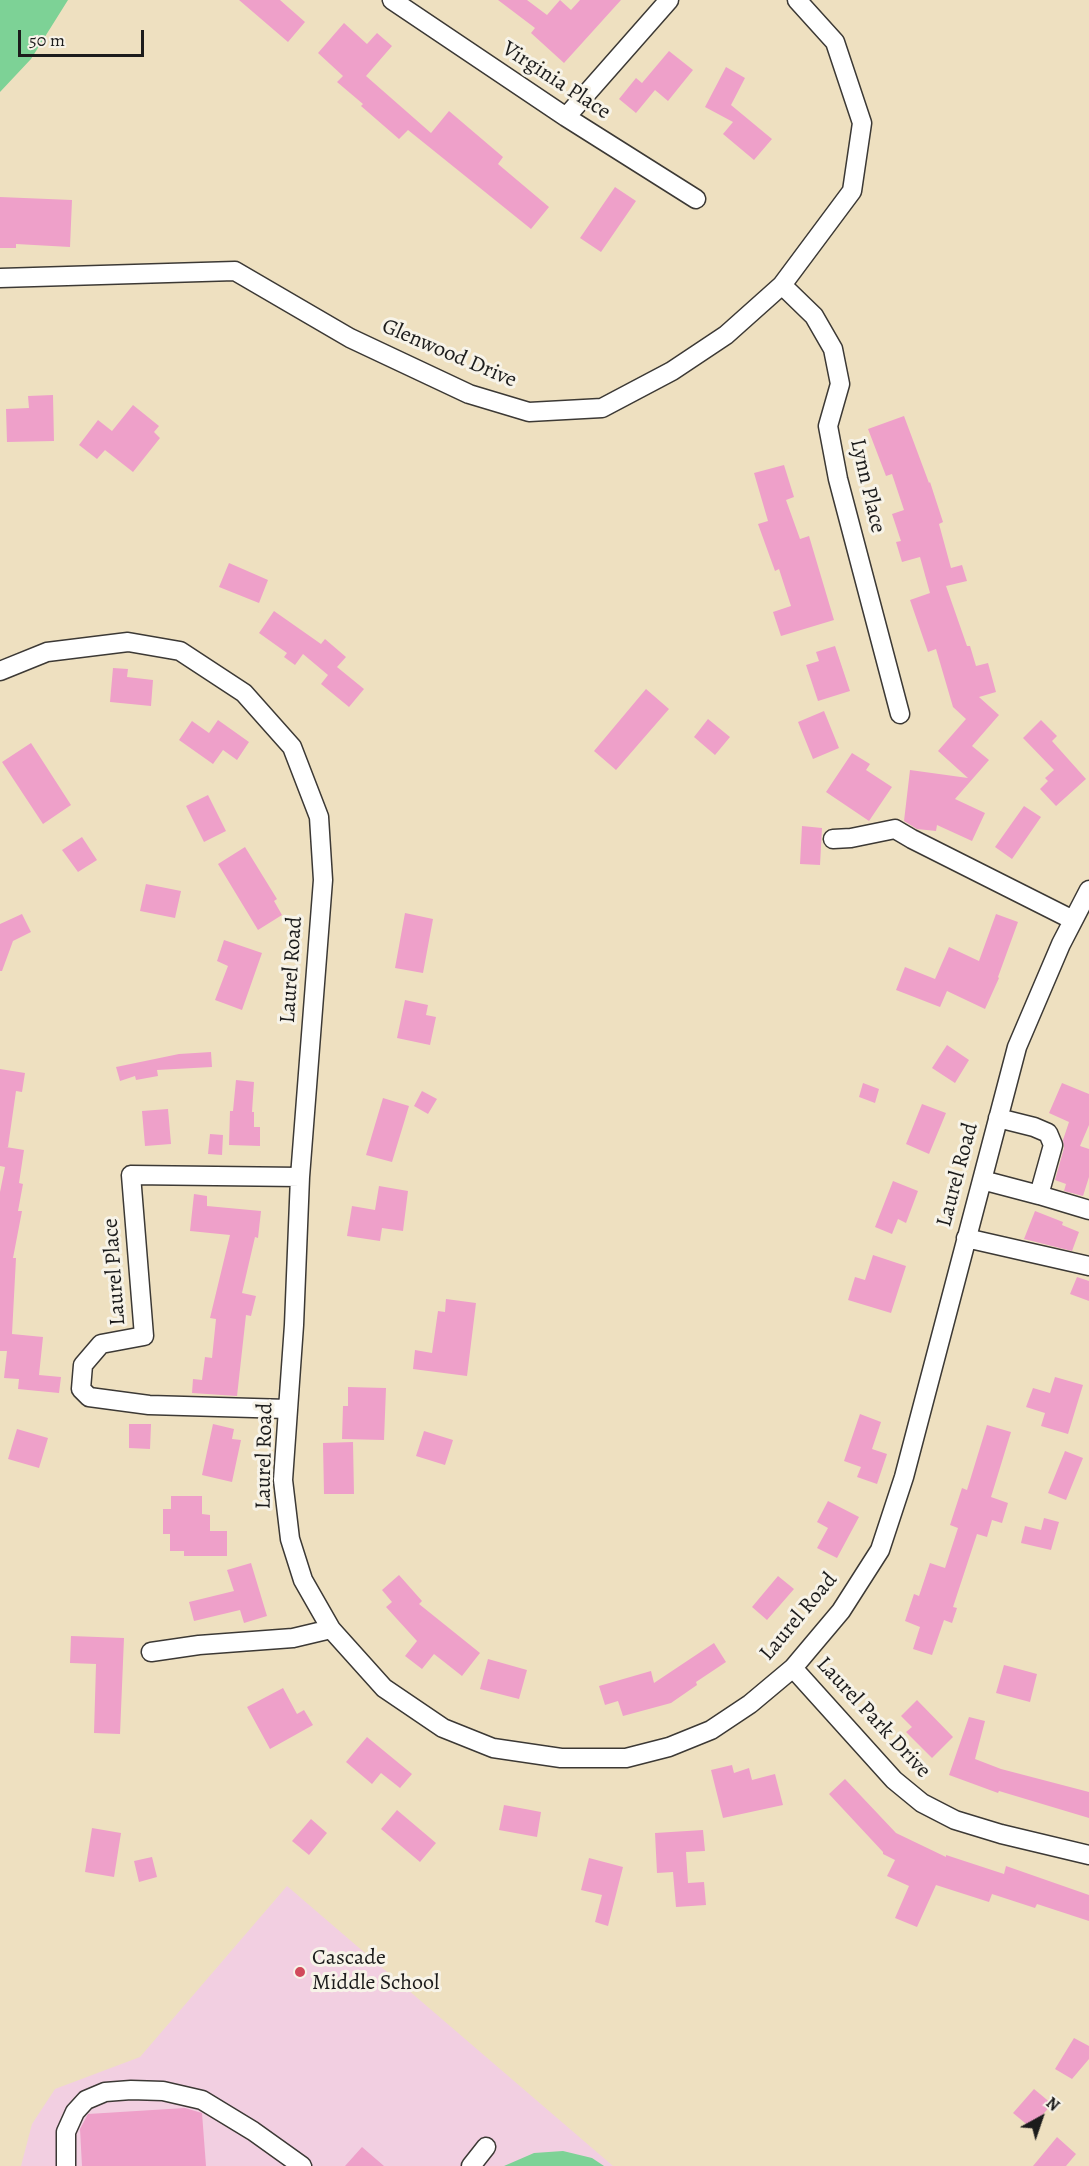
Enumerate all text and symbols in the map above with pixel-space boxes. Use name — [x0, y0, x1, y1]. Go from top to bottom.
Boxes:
scale bar — [21, 18, 147, 56]
text: 50 m — [29, 28, 65, 52]
street label: Virginia Place — [497, 36, 615, 126]
street label: Glenwood Drive — [378, 314, 520, 394]
street label: Lynn Place — [843, 436, 891, 536]
street label: Laurel Road — [275, 916, 309, 1024]
street label: Laurel Road — [931, 1120, 985, 1230]
street label: Laurel Place — [98, 1217, 132, 1327]
street label: Laurel Road — [251, 1402, 279, 1510]
street label: Laurel Road — [755, 1568, 843, 1666]
street label: Laurel Park Drive — [810, 1652, 936, 1784]
place label: Cascade Middle School — [312, 1946, 439, 1998]
marker: Cascade Middle School — [293, 1965, 307, 1979]
north arrow — [1011, 2088, 1071, 2148]
text: N — [1041, 2092, 1064, 2116]

